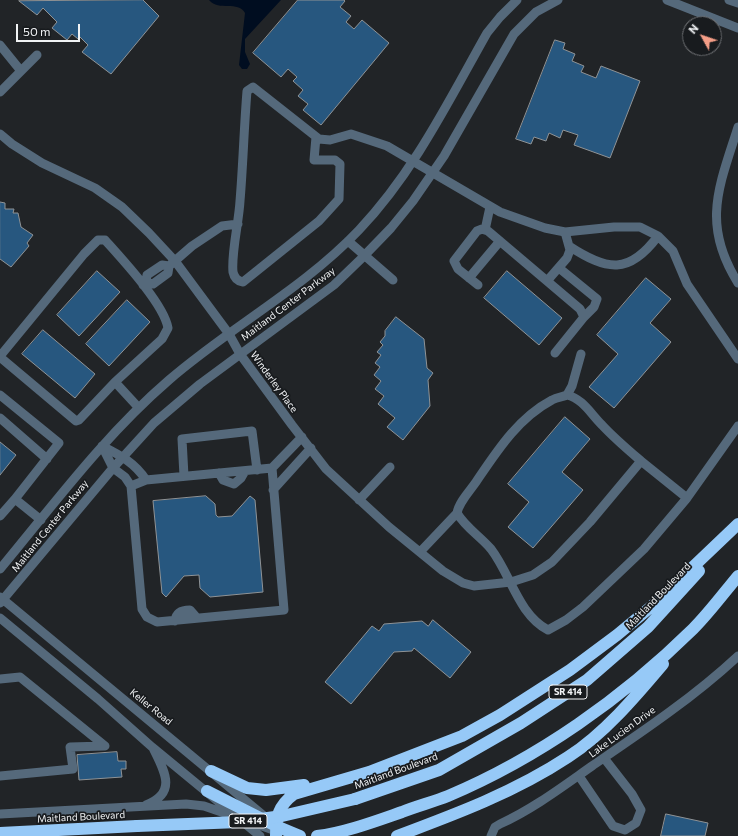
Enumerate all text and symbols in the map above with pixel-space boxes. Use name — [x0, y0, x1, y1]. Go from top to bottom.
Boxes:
scale bar — [18, 16, 82, 42]
north arrow — [682, 16, 722, 56]
text: N — [686, 21, 701, 36]
text: 50 m — [23, 24, 51, 38]
street label: Maitland Center Parkway — [239, 265, 337, 343]
street label: Winderley Place — [248, 349, 300, 415]
street label: Maitland Center Parkway — [9, 478, 91, 574]
street label: Maitland Boulevard — [623, 560, 693, 632]
road number: SR 414 — [549, 685, 587, 699]
street label: Keller Road — [127, 686, 175, 728]
street label: Lake Lucien Drive — [586, 704, 658, 760]
street label: Maitland Boulevard — [353, 750, 439, 792]
street label: Maitland Boulevard — [37, 809, 125, 825]
road number: SR 414 — [229, 814, 267, 828]

